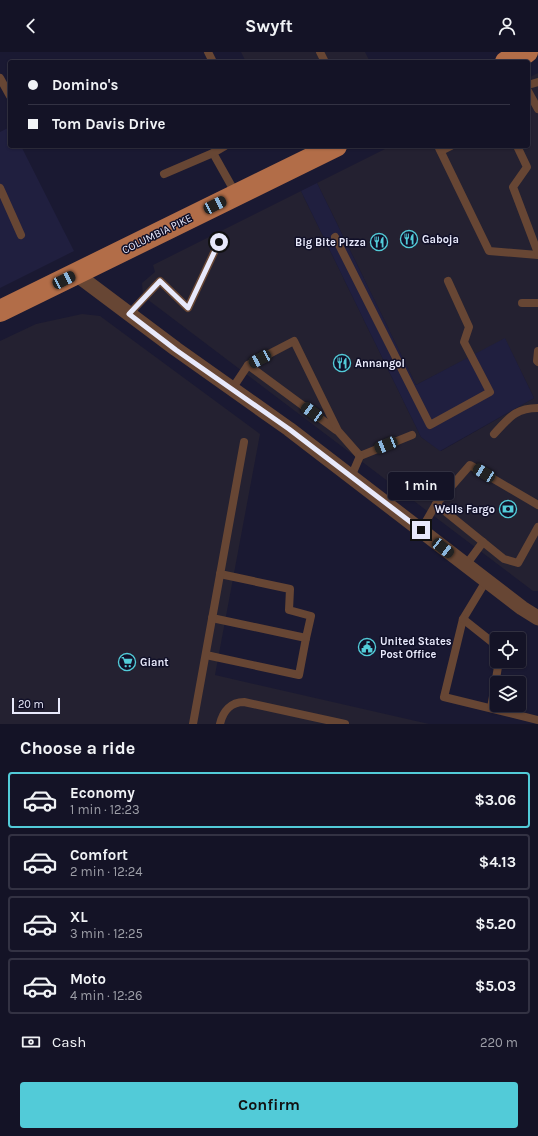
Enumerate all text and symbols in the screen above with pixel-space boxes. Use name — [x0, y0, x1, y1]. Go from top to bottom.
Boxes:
icon: back — [20, 15, 42, 37]
text: Swyft — [245, 15, 293, 37]
icon: person — [496, 15, 518, 37]
text: Domino's — [52, 76, 118, 94]
text: Tom Davis Drive — [52, 115, 165, 133]
car — [202, 194, 228, 216]
street label: COLUMBIA PIKE — [120, 211, 194, 257]
restaurant icon: Gaboja — [399, 229, 419, 249]
restaurant icon: Big Bite Pizza — [369, 232, 389, 252]
route start — [210, 233, 228, 251]
place label: Gaboja — [422, 233, 459, 246]
place label: Big Bite Pizza — [295, 236, 366, 249]
car — [51, 269, 77, 291]
car — [247, 348, 273, 370]
restaurant icon: Annangol — [332, 353, 352, 373]
place label: Annangol — [355, 357, 405, 370]
car — [299, 400, 325, 424]
car — [373, 435, 399, 455]
car — [471, 462, 497, 484]
callout: 1 min — [388, 472, 454, 500]
text: 1 min — [405, 478, 437, 493]
bank icon: Wells Fargo — [498, 499, 518, 519]
place label: Wells Fargo — [435, 503, 495, 516]
route end — [412, 521, 430, 539]
car — [430, 536, 456, 560]
map controls — [490, 632, 526, 712]
button: locate — [490, 632, 526, 668]
place label: United States Post Office — [380, 635, 452, 661]
public building icon: United States Post Office — [357, 637, 377, 657]
supermarket icon: Giant — [117, 652, 137, 672]
place label: Giant — [140, 656, 169, 669]
button: layers — [490, 676, 526, 712]
scale bar — [12, 696, 60, 715]
text: 20 m — [18, 698, 44, 711]
text: Choose a ride — [20, 737, 135, 759]
icon: car — [22, 782, 58, 818]
text: Economy — [70, 784, 135, 802]
text: $3.06 — [475, 791, 516, 809]
text: 1 min · 12:23 — [70, 802, 140, 817]
icon: car — [22, 844, 58, 880]
text: Comfort — [70, 846, 128, 864]
text: $4.13 — [479, 853, 516, 871]
text: 2 min · 12:24 — [70, 864, 143, 879]
icon: car — [22, 906, 58, 942]
text: XL — [70, 908, 88, 926]
text: $5.20 — [475, 915, 516, 933]
text: 3 min · 12:25 — [70, 926, 143, 941]
icon: car — [22, 968, 58, 1004]
text: Moto — [70, 970, 106, 988]
text: $5.03 — [475, 977, 516, 995]
text: 4 min · 12:26 — [70, 988, 143, 1003]
icon: cash — [20, 1031, 42, 1053]
text: Cash — [52, 1033, 86, 1051]
text: 220 m — [480, 1035, 518, 1050]
button: Confirm — [20, 1082, 518, 1128]

